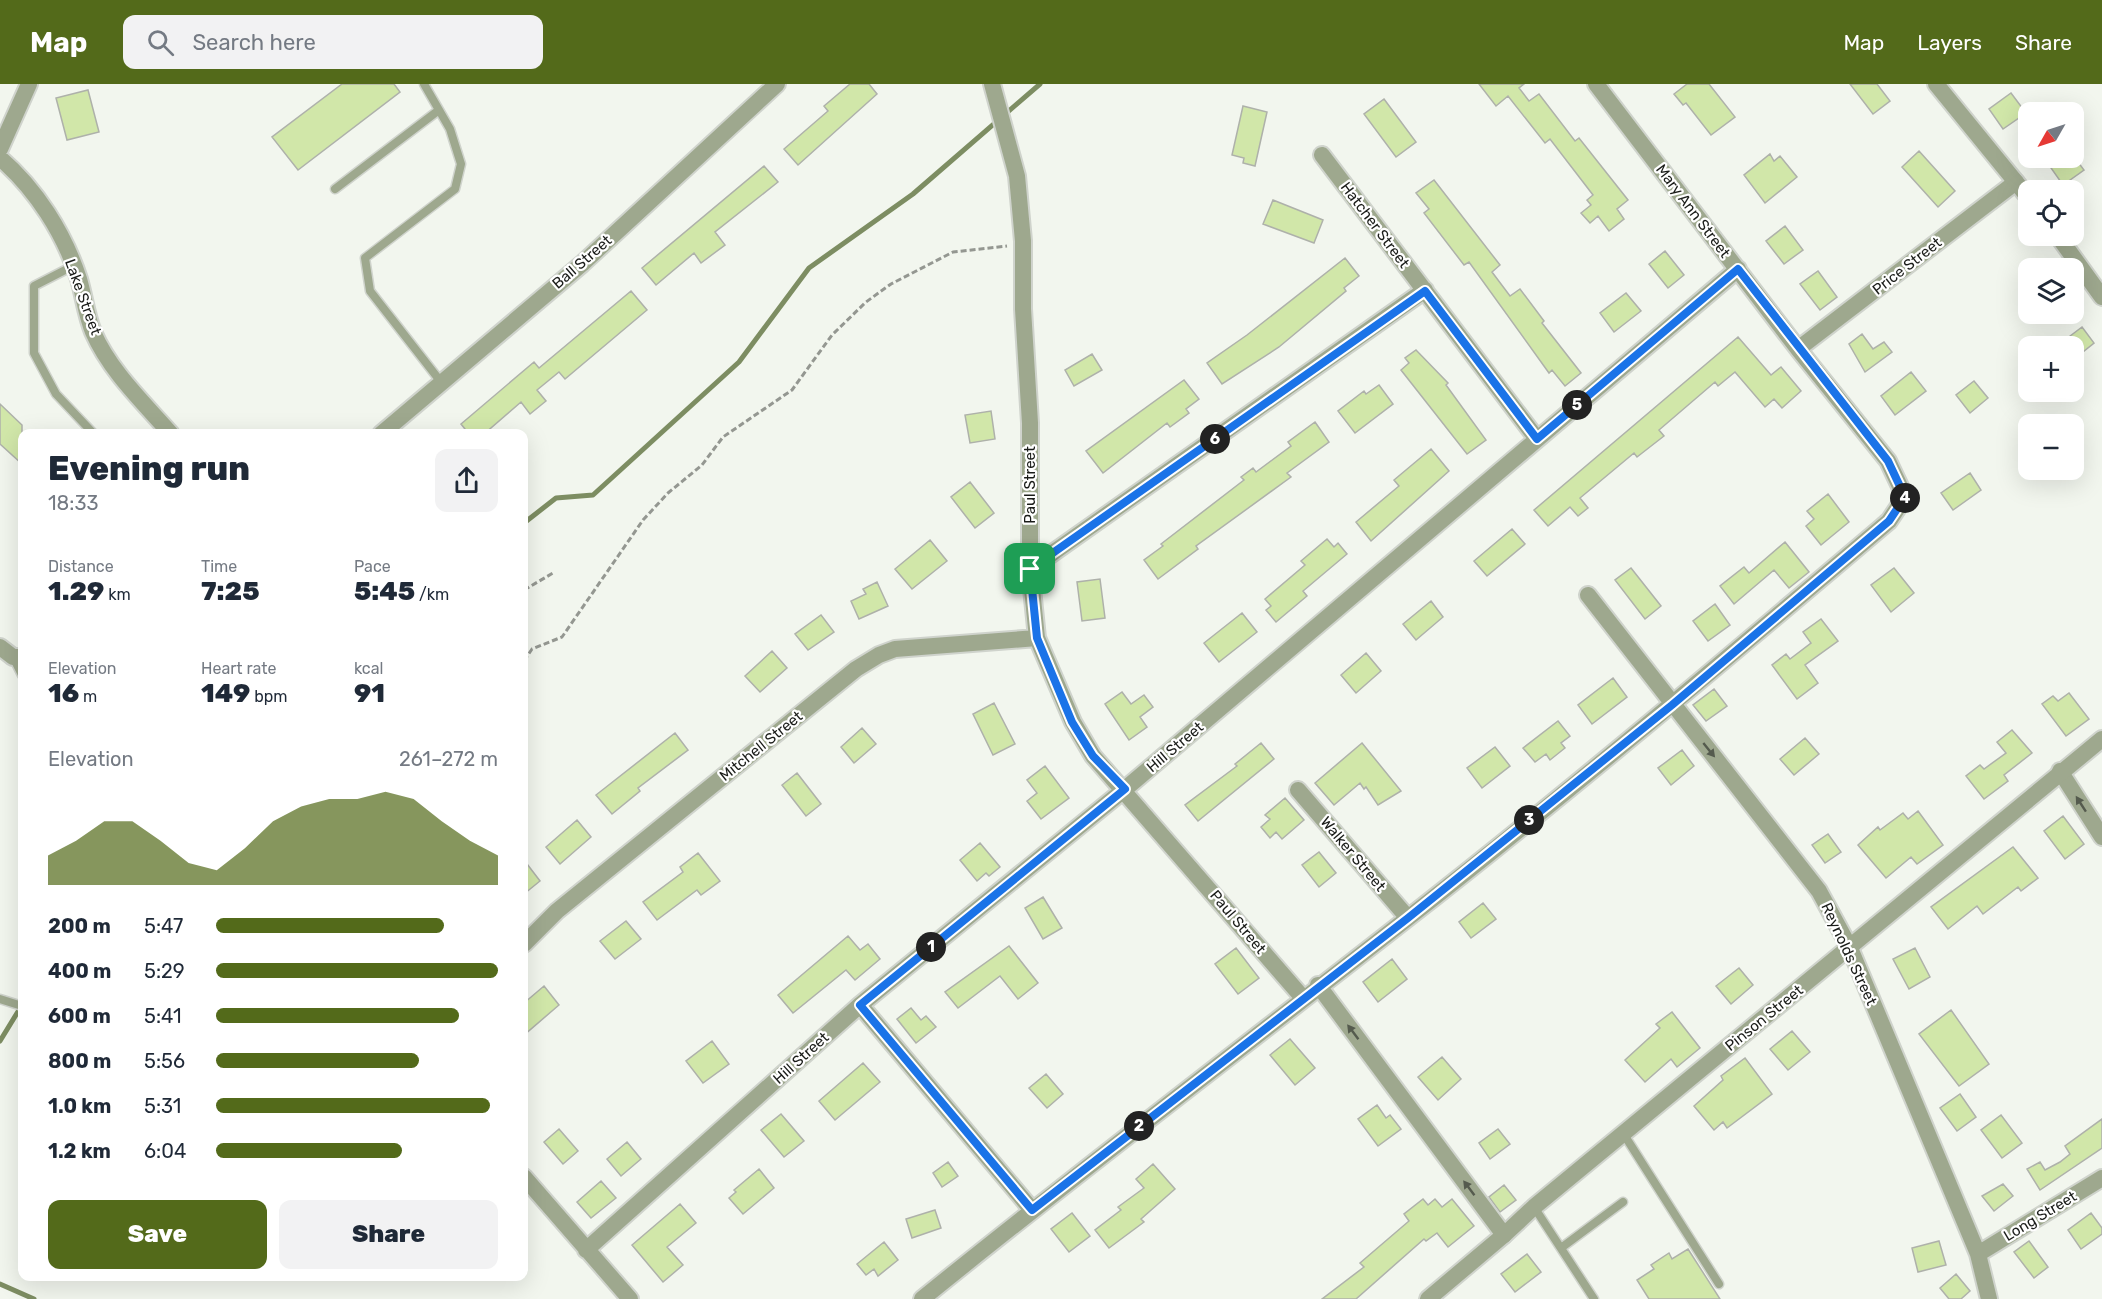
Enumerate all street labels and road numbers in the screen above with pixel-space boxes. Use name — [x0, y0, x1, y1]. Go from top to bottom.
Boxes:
street label: Mary Ann Street — [1652, 161, 1734, 261]
street label: Hatcher Street — [1337, 178, 1413, 272]
street label: Ball Street — [549, 231, 615, 293]
street label: Price Street — [1869, 233, 1945, 299]
street label: Lake Street — [61, 257, 105, 338]
street label: Paul Street — [1021, 446, 1039, 524]
street label: Mitchell Street — [716, 707, 806, 785]
street label: Hill Street — [1143, 718, 1207, 776]
street label: Walker Street — [1317, 813, 1389, 895]
street label: Paul Street — [1206, 887, 1270, 958]
street label: Reynolds Street — [1817, 900, 1881, 1008]
street label: Pinson Street — [1722, 981, 1807, 1055]
street label: Hill Street — [769, 1028, 833, 1088]
street label: Long Street — [2000, 1187, 2080, 1245]

